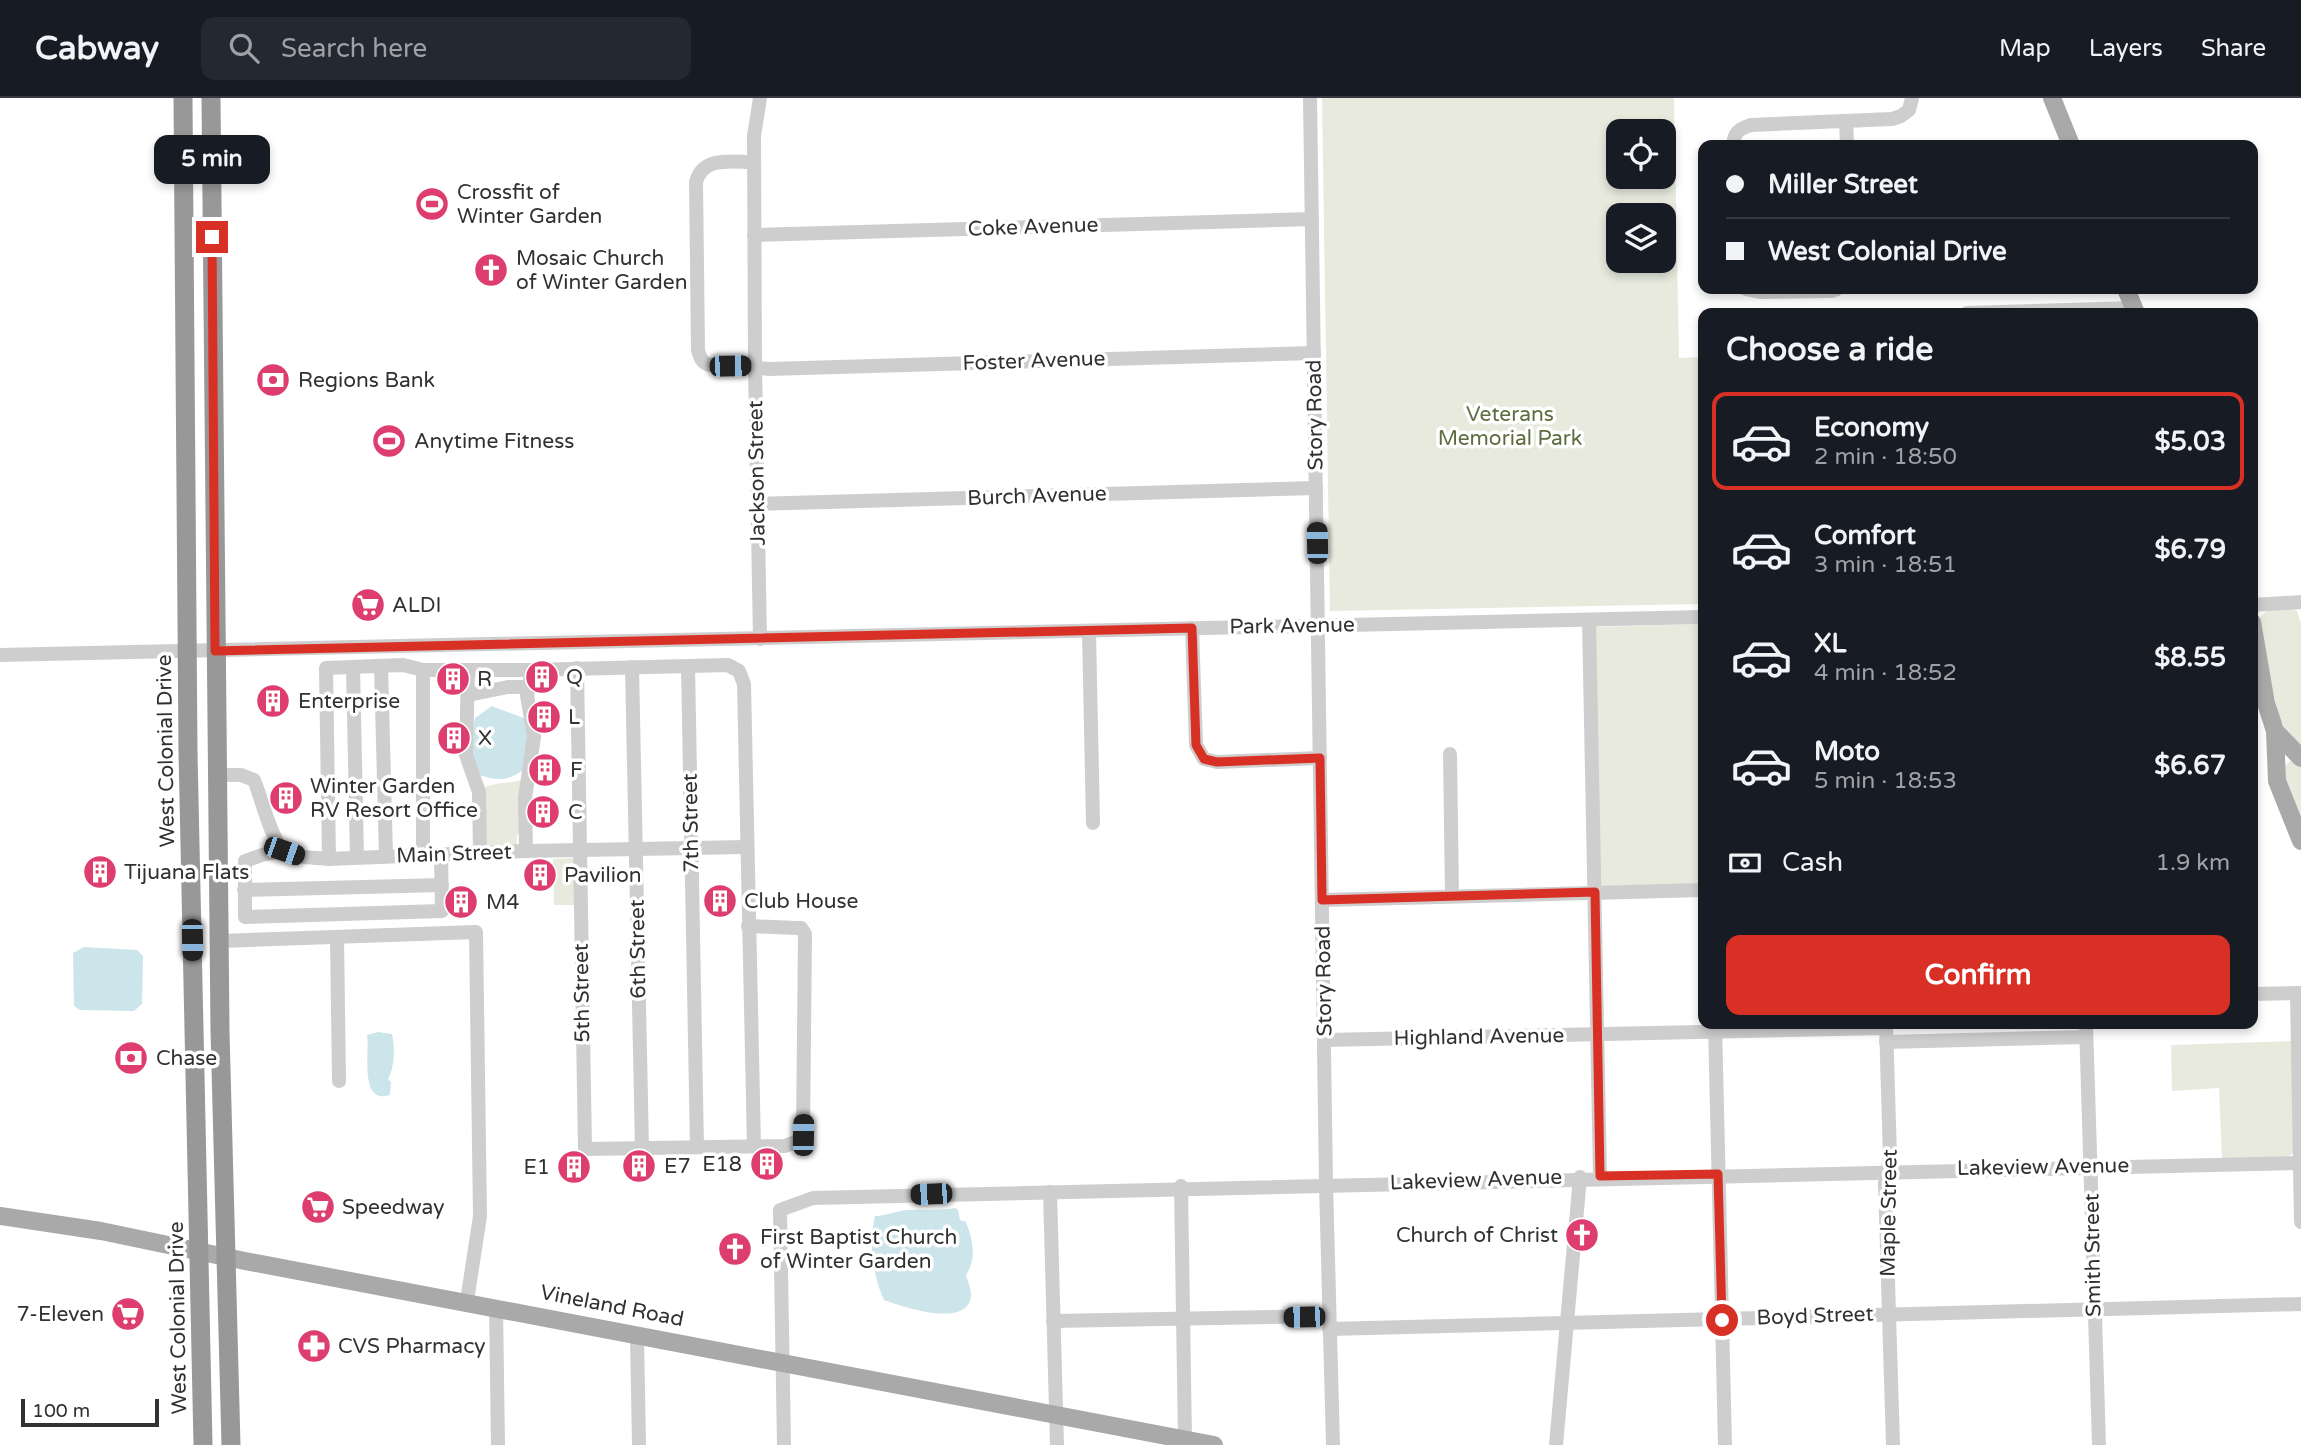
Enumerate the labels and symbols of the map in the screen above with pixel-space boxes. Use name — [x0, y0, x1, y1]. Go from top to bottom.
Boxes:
callout: 5 min — [154, 136, 270, 184]
place label: Crossfit of Winter Garden — [457, 180, 602, 229]
sports icon: Crossfit of Winter Garden — [413, 185, 451, 223]
street label: Coke Avenue — [967, 212, 1099, 242]
route end — [196, 221, 228, 253]
place label: Mosaic Church of Winter Garden — [516, 246, 688, 295]
church icon: Mosaic Church of Winter Garden — [472, 251, 510, 289]
street label: Foster Avenue — [962, 346, 1106, 376]
car — [709, 355, 752, 377]
street label: Story Road — [1302, 359, 1328, 471]
bank icon: Regions Bank — [254, 361, 292, 399]
place label: Regions Bank — [298, 368, 435, 393]
street label: Jackson Street — [743, 400, 771, 546]
park label: Veterans Memorial Park — [1438, 402, 1582, 451]
sports icon: Anytime Fitness — [370, 422, 408, 460]
place label: Anytime Fitness — [414, 429, 574, 454]
street label: Burch Avenue — [967, 481, 1107, 511]
car — [1307, 522, 1328, 564]
supermarket icon: ALDI — [349, 586, 387, 624]
place label: ALDI — [392, 593, 442, 618]
street label: Park Avenue — [1229, 612, 1355, 640]
street label: West Colonial Drive — [152, 654, 180, 848]
building icon: Q — [523, 658, 561, 696]
building icon: R — [434, 660, 472, 698]
place label: Q — [566, 665, 583, 690]
place label: R — [477, 667, 492, 692]
building icon: Enterprise — [254, 682, 292, 720]
place label: Enterprise — [298, 689, 400, 714]
building icon: L — [525, 698, 563, 736]
place label: L — [568, 705, 580, 730]
building icon: X — [435, 719, 473, 757]
place label: X — [478, 726, 492, 751]
building icon: F — [526, 751, 564, 789]
place label: F — [570, 758, 583, 783]
street label: 7th Street — [678, 773, 704, 873]
place label: Winter Garden RV Resort Office — [310, 774, 478, 823]
building icon: Winter Garden RV Resort Office — [267, 779, 305, 817]
building icon: C — [524, 793, 562, 831]
place label: C — [568, 800, 583, 825]
car — [261, 834, 308, 868]
street label: Main Street — [396, 839, 512, 869]
building icon: Tijuana Flats — [81, 853, 119, 891]
building icon: Pavilion — [521, 856, 559, 894]
place label: Tijuana Flats — [124, 860, 249, 885]
place label: Pavilion — [564, 863, 642, 888]
building icon: Club House — [701, 882, 739, 920]
building icon: M4 — [442, 883, 480, 921]
place label: Club House — [744, 889, 859, 914]
place label: M4 — [486, 890, 519, 915]
street label: 6th Street — [625, 899, 651, 999]
car — [182, 919, 203, 961]
street label: Story Road — [1311, 925, 1337, 1037]
street label: 5th Street — [569, 943, 595, 1043]
street label: Highland Avenue — [1393, 1023, 1565, 1051]
bank icon: Chase — [112, 1039, 150, 1077]
place label: Chase — [156, 1046, 217, 1071]
car — [793, 1114, 814, 1156]
building icon: E18 — [748, 1145, 786, 1183]
building icon: E7 — [620, 1147, 658, 1185]
building icon: E1 — [555, 1148, 593, 1186]
street label: Maple Street — [1875, 1149, 1903, 1277]
place label: E18 — [702, 1152, 742, 1177]
street label: Lakeview Avenue — [1957, 1153, 2129, 1181]
place label: E7 — [664, 1154, 691, 1179]
place label: E1 — [523, 1155, 550, 1180]
street label: Lakeview Avenue — [1389, 1164, 1563, 1195]
car — [910, 1183, 953, 1205]
supermarket icon: Speedway — [299, 1188, 337, 1226]
street label: Smith Street — [2079, 1193, 2107, 1317]
place label: Speedway — [342, 1195, 444, 1220]
church icon: Church of Christ — [1563, 1216, 1601, 1254]
street label: West Colonial Drive — [164, 1221, 192, 1415]
place label: Church of Christ — [1396, 1223, 1558, 1248]
place label: First Baptist Church of Winter Garden — [760, 1225, 957, 1274]
church icon: First Baptist Church of Winter Garden — [716, 1230, 754, 1268]
street label: Vineland Road — [538, 1280, 686, 1332]
supermarket icon: 7-Eleven — [109, 1295, 147, 1333]
street label: Boyd Street — [1756, 1301, 1874, 1331]
place label: 7-Eleven — [17, 1302, 104, 1327]
route start — [1706, 1304, 1738, 1336]
car — [1283, 1306, 1326, 1328]
pharmacy icon: CVS Pharmacy — [295, 1327, 333, 1365]
place label: CVS Pharmacy — [338, 1334, 486, 1359]
scale bar — [21, 1396, 159, 1428]

